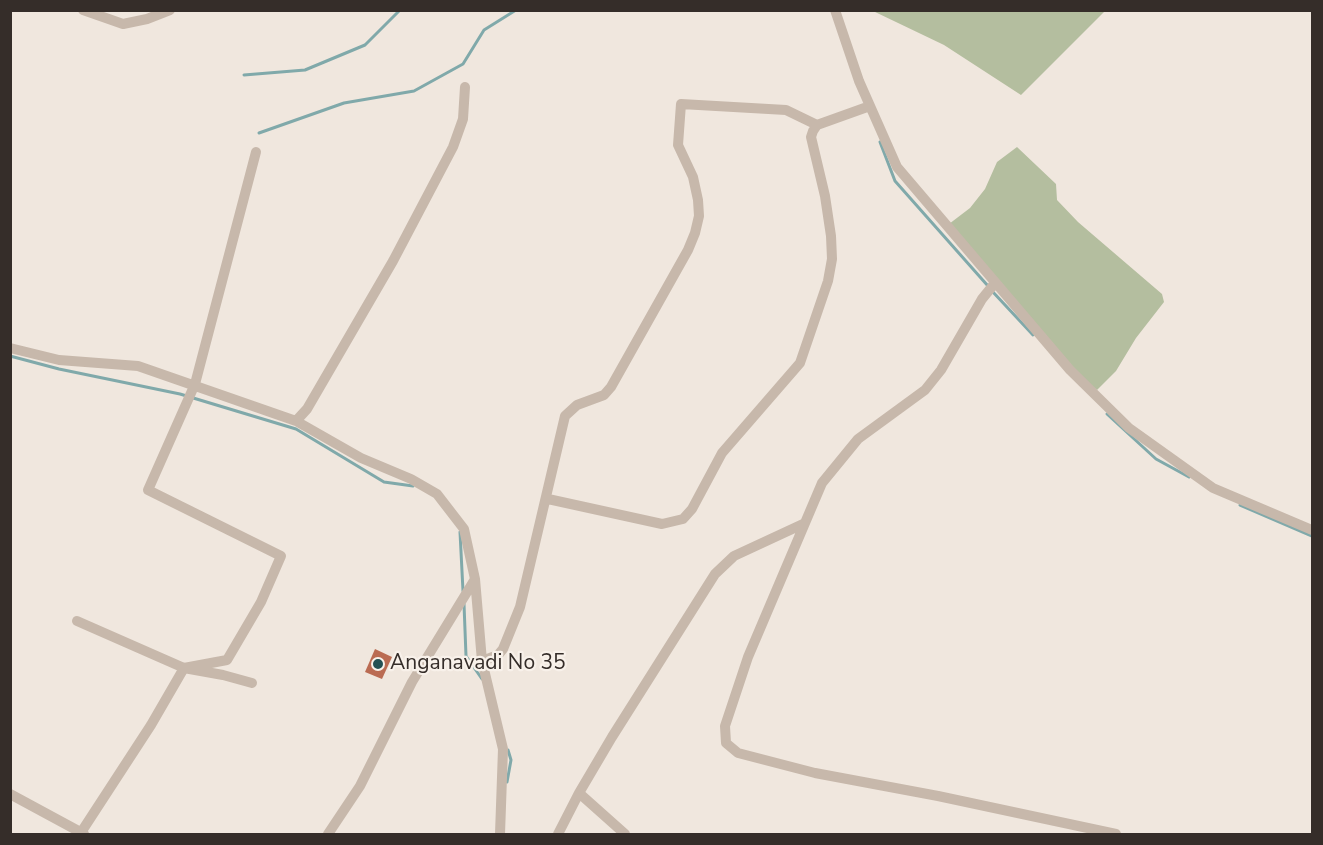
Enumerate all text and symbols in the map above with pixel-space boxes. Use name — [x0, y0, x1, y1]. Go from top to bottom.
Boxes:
place label: Anganavadi No 35 — [390, 651, 566, 677]
marker: Anganavadi No 35 — [371, 657, 385, 671]

